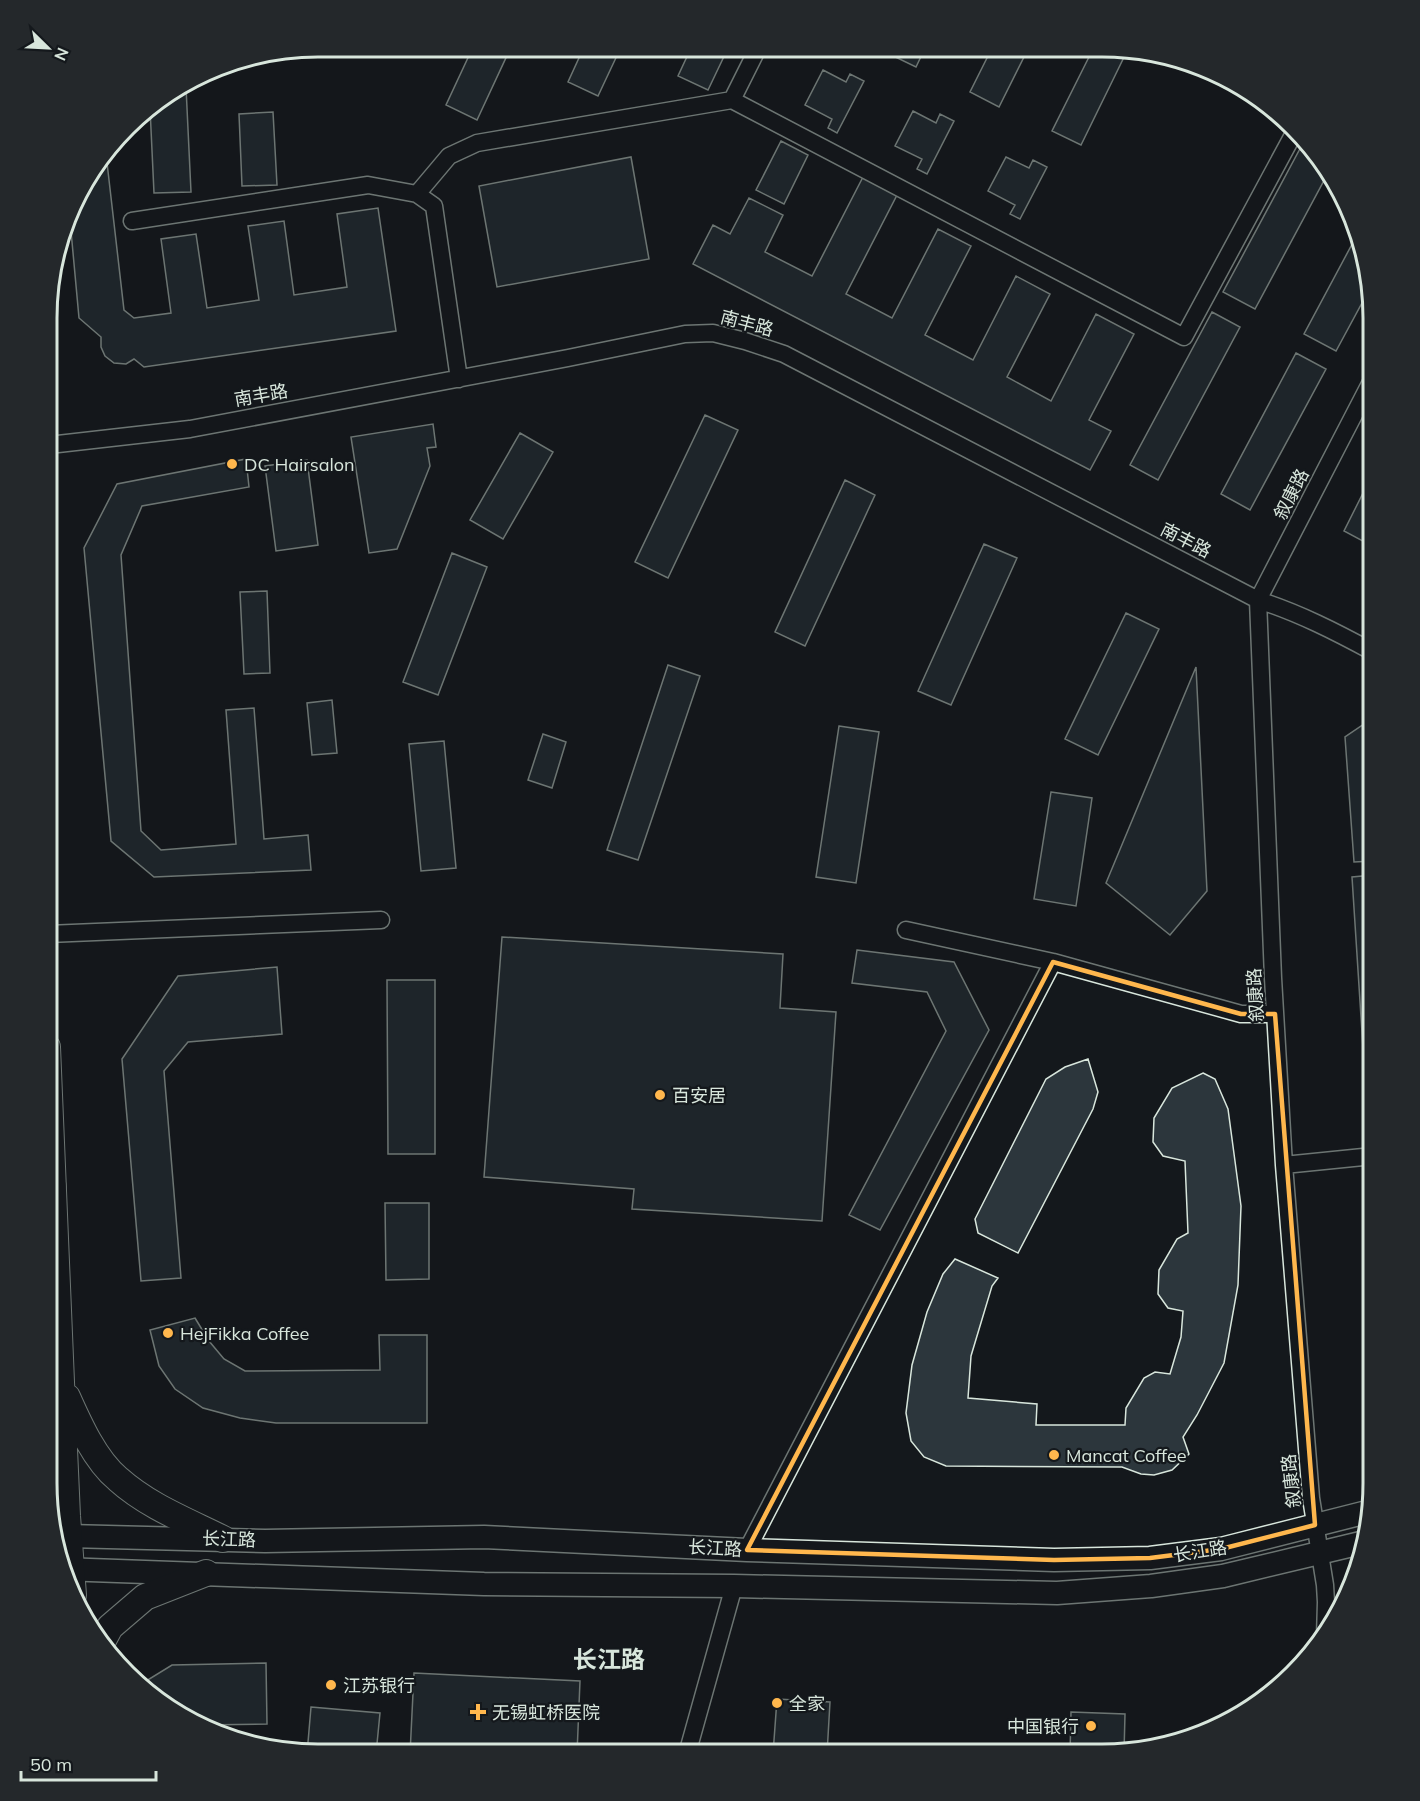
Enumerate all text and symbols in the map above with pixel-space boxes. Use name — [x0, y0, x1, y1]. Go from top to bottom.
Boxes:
north arrow — [18, 18, 78, 78]
text: N — [50, 45, 73, 64]
street label: 南丰路 — [718, 305, 776, 341]
street label: 南丰路 — [232, 379, 290, 411]
place label: DC Hairsalon — [244, 453, 355, 476]
marker: DC Hairsalon — [225, 457, 239, 471]
street label: 叙康路 — [1268, 465, 1314, 523]
street label: 南丰路 — [1157, 517, 1215, 563]
street label: 叙康路 — [1242, 967, 1268, 1023]
place label: 百安居 — [672, 1084, 726, 1107]
marker: 百安居 — [653, 1088, 667, 1102]
place label: HejFikka Coffee — [180, 1322, 309, 1345]
marker: HejFikka Coffee — [161, 1326, 175, 1340]
place label: Mancat Coffee — [1066, 1444, 1187, 1467]
marker: Mancat Coffee — [1047, 1448, 1061, 1462]
street label: 叙康路 — [1277, 1453, 1305, 1509]
street label: 长江路 — [202, 1527, 256, 1551]
street label: 长江路 — [687, 1535, 743, 1561]
street label: 长江路 — [1172, 1535, 1228, 1567]
district label: 长江路 — [573, 1644, 645, 1674]
place label: 江苏银行 — [343, 1674, 415, 1697]
marker: 江苏银行 — [324, 1678, 338, 1692]
place label: 全家 — [789, 1692, 825, 1715]
marker: 全家 — [770, 1696, 784, 1710]
place label: 无锡虹桥医院 — [492, 1701, 600, 1724]
marker: 无锡虹桥医院 — [469, 1703, 487, 1721]
place label: 中国银行 — [1007, 1715, 1079, 1738]
marker: 中国银行 — [1084, 1719, 1098, 1733]
scale bar — [21, 1744, 156, 1782]
text: 50 m — [30, 1753, 72, 1776]

